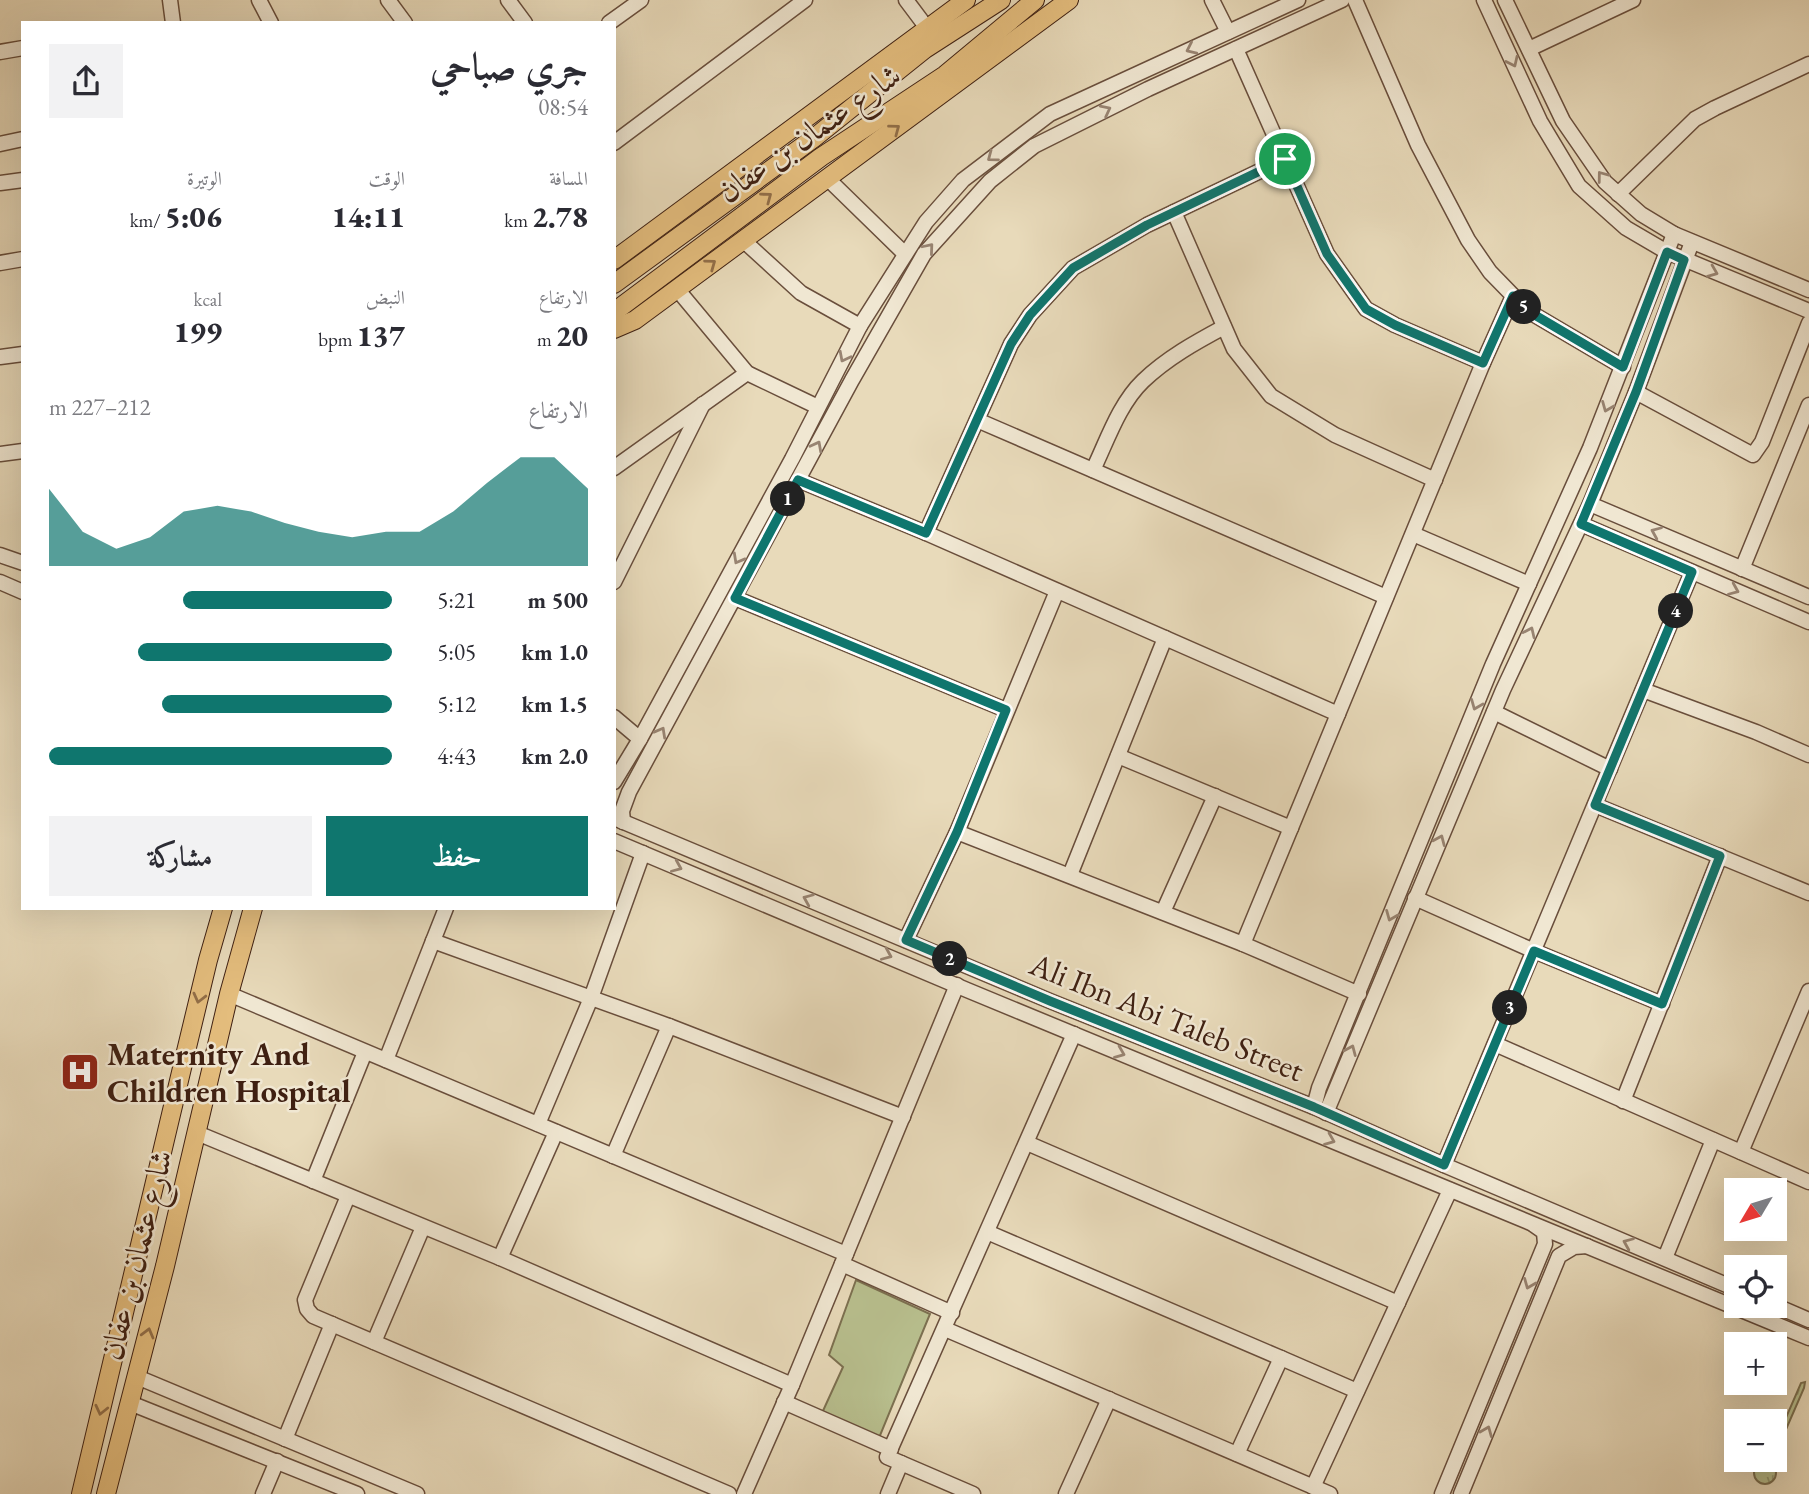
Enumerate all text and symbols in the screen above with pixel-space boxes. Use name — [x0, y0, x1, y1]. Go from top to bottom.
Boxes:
text: جري صباحي — [430, 41, 588, 90]
one-way arrow — [1186, 41, 1199, 55]
button: share — [49, 44, 123, 118]
street label: شارع عثمان بن عفان — [709, 54, 913, 217]
one-way arrow — [1505, 55, 1519, 67]
text: 08:54 — [538, 92, 588, 122]
one-way arrow — [1099, 105, 1111, 119]
one-way arrow — [887, 125, 900, 138]
pin — [1255, 129, 1315, 189]
icon: arrive — [1266, 140, 1304, 178]
one-way arrow — [988, 149, 1000, 162]
text: الوتيرة — [187, 166, 222, 191]
text: الوقت — [369, 166, 405, 191]
text: المسافة — [549, 166, 588, 191]
one-way arrow — [1597, 172, 1610, 184]
one-way arrow — [759, 193, 772, 206]
text: 5:06 — [165, 197, 222, 236]
text: 14:11 — [332, 197, 405, 236]
text: 2.78 — [532, 197, 588, 236]
text: /km — [130, 208, 165, 233]
text: km — [504, 208, 532, 233]
one-way arrow — [921, 244, 933, 257]
one-way arrow — [704, 260, 716, 272]
one-way arrow — [1705, 264, 1718, 278]
text: النبض — [366, 285, 405, 310]
text: الارتفاع — [539, 285, 588, 310]
text: kcal — [193, 287, 222, 312]
pin: 5 — [1506, 290, 1542, 324]
text: 5 — [1518, 294, 1529, 319]
text: 199 — [173, 312, 222, 351]
text: 137 — [356, 316, 405, 355]
text: 20 — [556, 316, 588, 355]
text: bpm — [318, 327, 356, 352]
text: m — [537, 327, 556, 352]
one-way arrow — [838, 350, 852, 363]
text: 212–227 m — [49, 392, 150, 422]
text: الارتفاع — [528, 395, 588, 425]
one-way arrow — [1601, 400, 1615, 412]
one-way arrow — [808, 440, 822, 453]
pin: 1 — [770, 482, 806, 516]
text: 1 — [782, 486, 793, 511]
one-way arrow — [1651, 526, 1663, 540]
one-way arrow — [732, 551, 746, 564]
one-way arrow — [1726, 582, 1739, 596]
text: 5:21 — [437, 585, 476, 615]
text: 500 m — [527, 585, 588, 615]
pin: 4 — [1658, 594, 1694, 628]
text: 4 — [1670, 598, 1681, 623]
one-way arrow — [1522, 627, 1536, 639]
text: 5:05 — [437, 637, 476, 667]
text: 1.0 km — [521, 637, 588, 667]
text: 5:12 — [437, 689, 476, 719]
text: 1.5 km — [521, 689, 588, 719]
one-way arrow — [1471, 698, 1485, 710]
one-way arrow — [653, 727, 667, 739]
text: 4:43 — [437, 741, 476, 771]
text: 2.0 km — [521, 741, 588, 771]
button: مشاركة — [49, 816, 312, 896]
button: حفظ — [326, 816, 588, 896]
one-way arrow — [1431, 835, 1445, 847]
one-way arrow — [671, 859, 683, 873]
one-way arrow — [803, 893, 816, 907]
one-way arrow — [1385, 909, 1399, 921]
pin: 2 — [932, 942, 968, 976]
street label: Ali Ibn Abi Taleb Street — [1023, 943, 1310, 1091]
text: 2 — [944, 946, 955, 971]
one-way arrow — [880, 947, 892, 961]
pin: 3 — [1492, 990, 1528, 1026]
one-way arrow — [193, 992, 207, 1004]
text: 3 — [1504, 995, 1515, 1020]
place label: Maternity And Children Hospital — [107, 1033, 351, 1112]
one-way arrow — [1113, 1044, 1125, 1058]
one-way arrow — [1343, 1045, 1357, 1057]
hospital icon: Maternity And Children Hospital — [59, 1051, 101, 1093]
one-way arrow — [1323, 1131, 1335, 1145]
street label: شارع عثمان بن عفان — [90, 1146, 188, 1366]
north arrow — [1724, 1178, 1787, 1241]
map controls — [1724, 1178, 1787, 1472]
one-way arrow — [1623, 1237, 1635, 1251]
button: locate — [1724, 1255, 1787, 1318]
one-way arrow — [1523, 1277, 1537, 1289]
one-way arrow — [140, 1327, 154, 1339]
button: + — [1724, 1332, 1787, 1395]
one-way arrow — [95, 1404, 109, 1416]
button: − — [1724, 1409, 1787, 1472]
one-way arrow — [1479, 1426, 1493, 1438]

